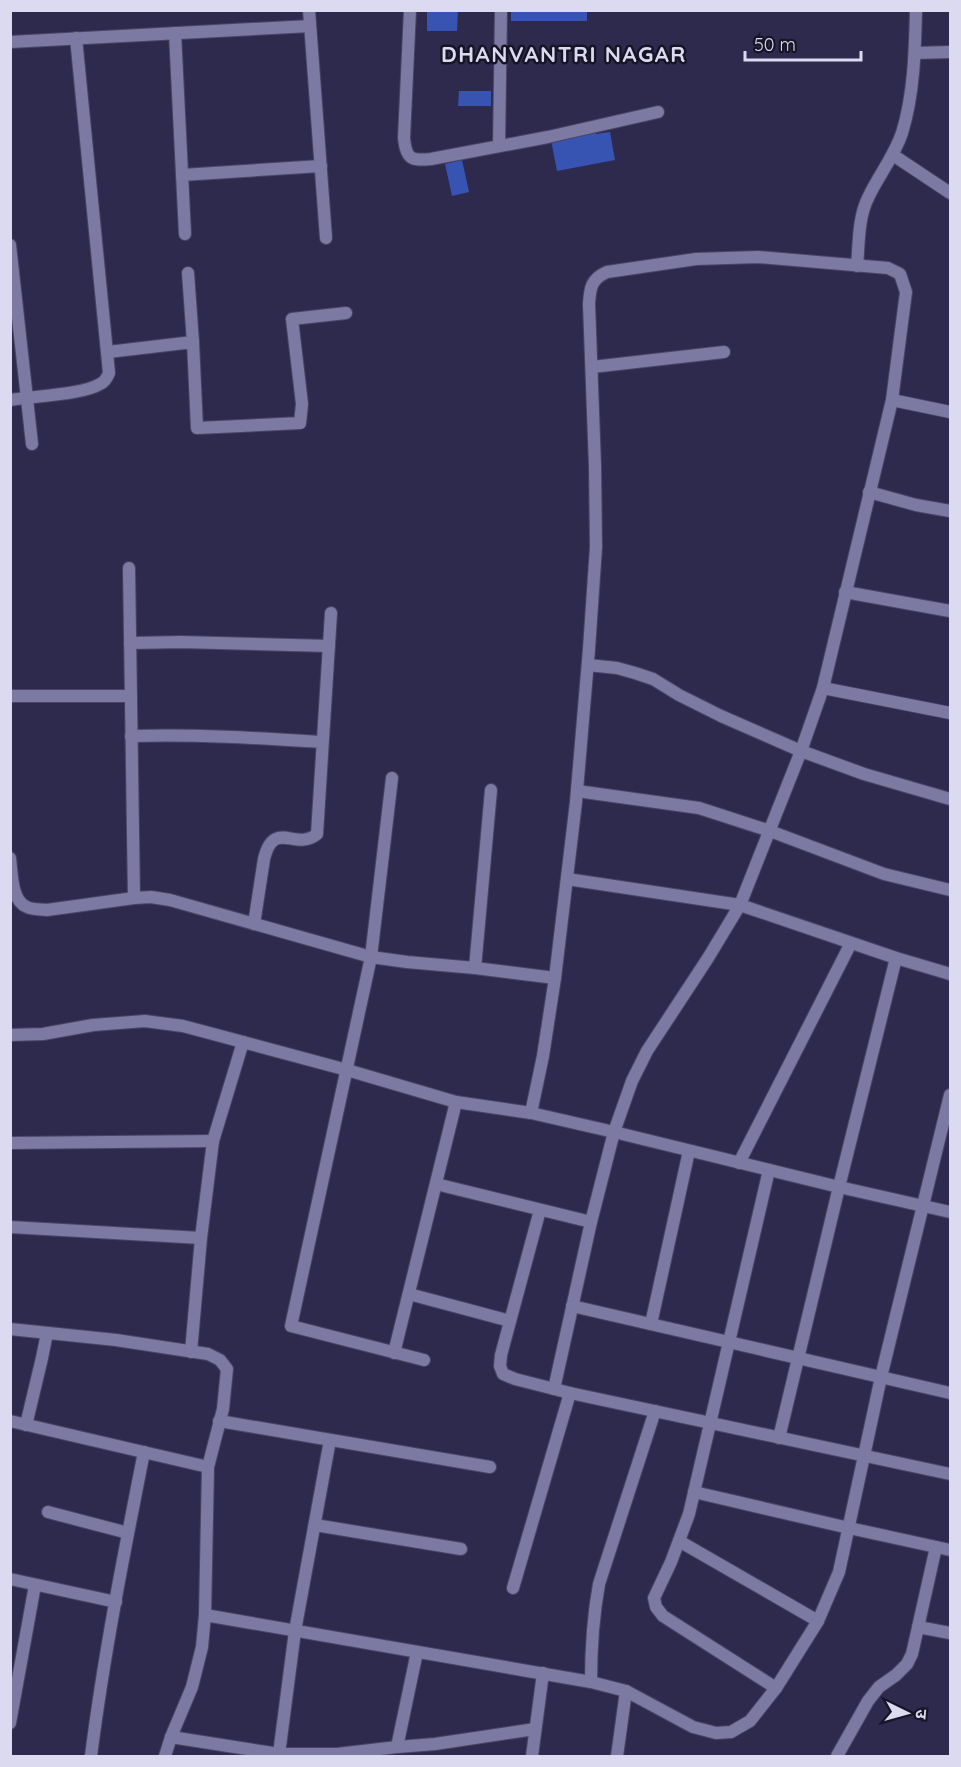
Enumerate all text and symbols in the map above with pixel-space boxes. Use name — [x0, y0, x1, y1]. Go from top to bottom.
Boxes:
scale bar — [745, 24, 860, 62]
text: 50 m — [754, 33, 796, 56]
district label: DHANVANTRI NAGAR — [441, 40, 687, 68]
north arrow — [877, 1683, 937, 1743]
text: उ — [912, 1709, 932, 1720]

